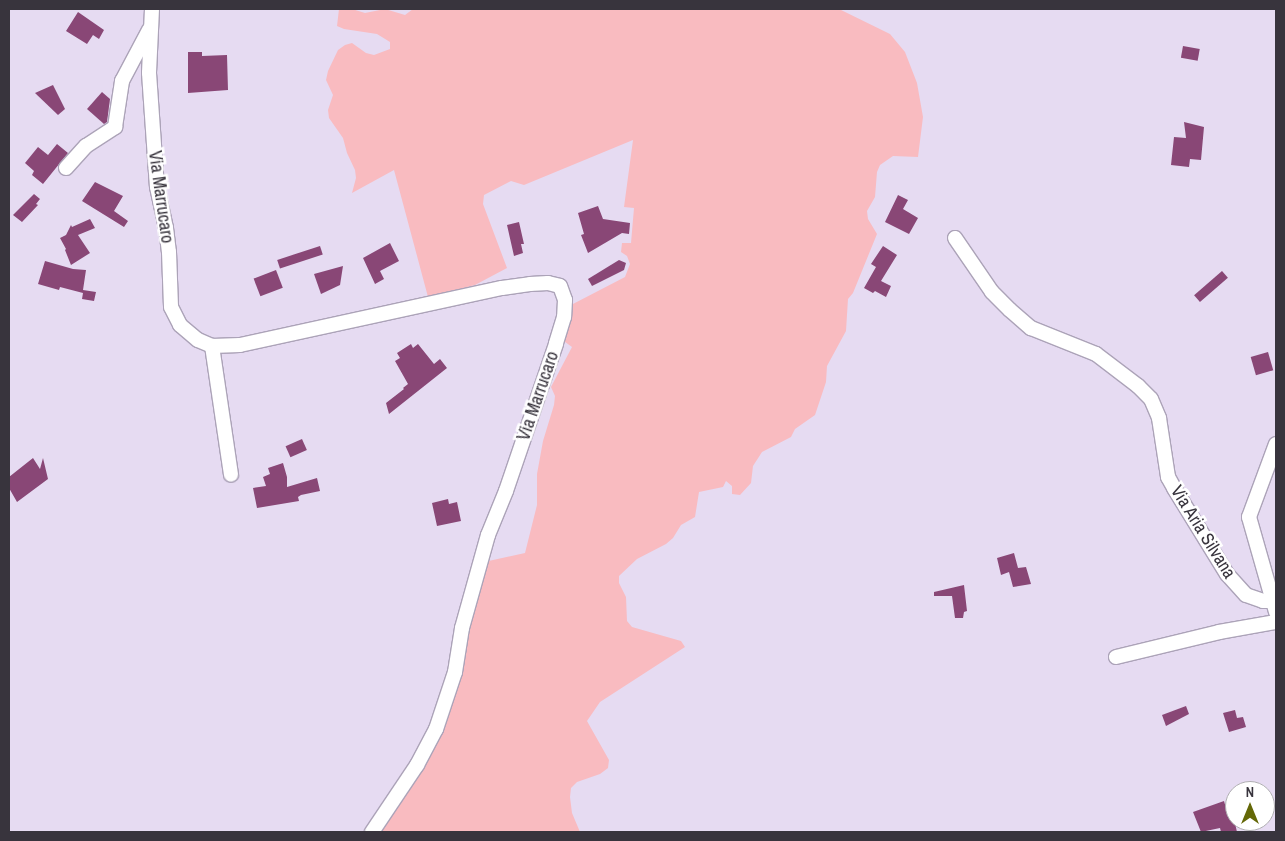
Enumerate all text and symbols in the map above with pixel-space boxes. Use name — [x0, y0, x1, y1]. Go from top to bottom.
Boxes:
street label: Via Marrucaro — [144, 149, 178, 245]
street label: Via Marrucaro — [513, 348, 563, 444]
street label: Via Aria Silvana — [1166, 481, 1240, 583]
north arrow — [1225, 781, 1275, 831]
text: N — [1246, 783, 1254, 801]

